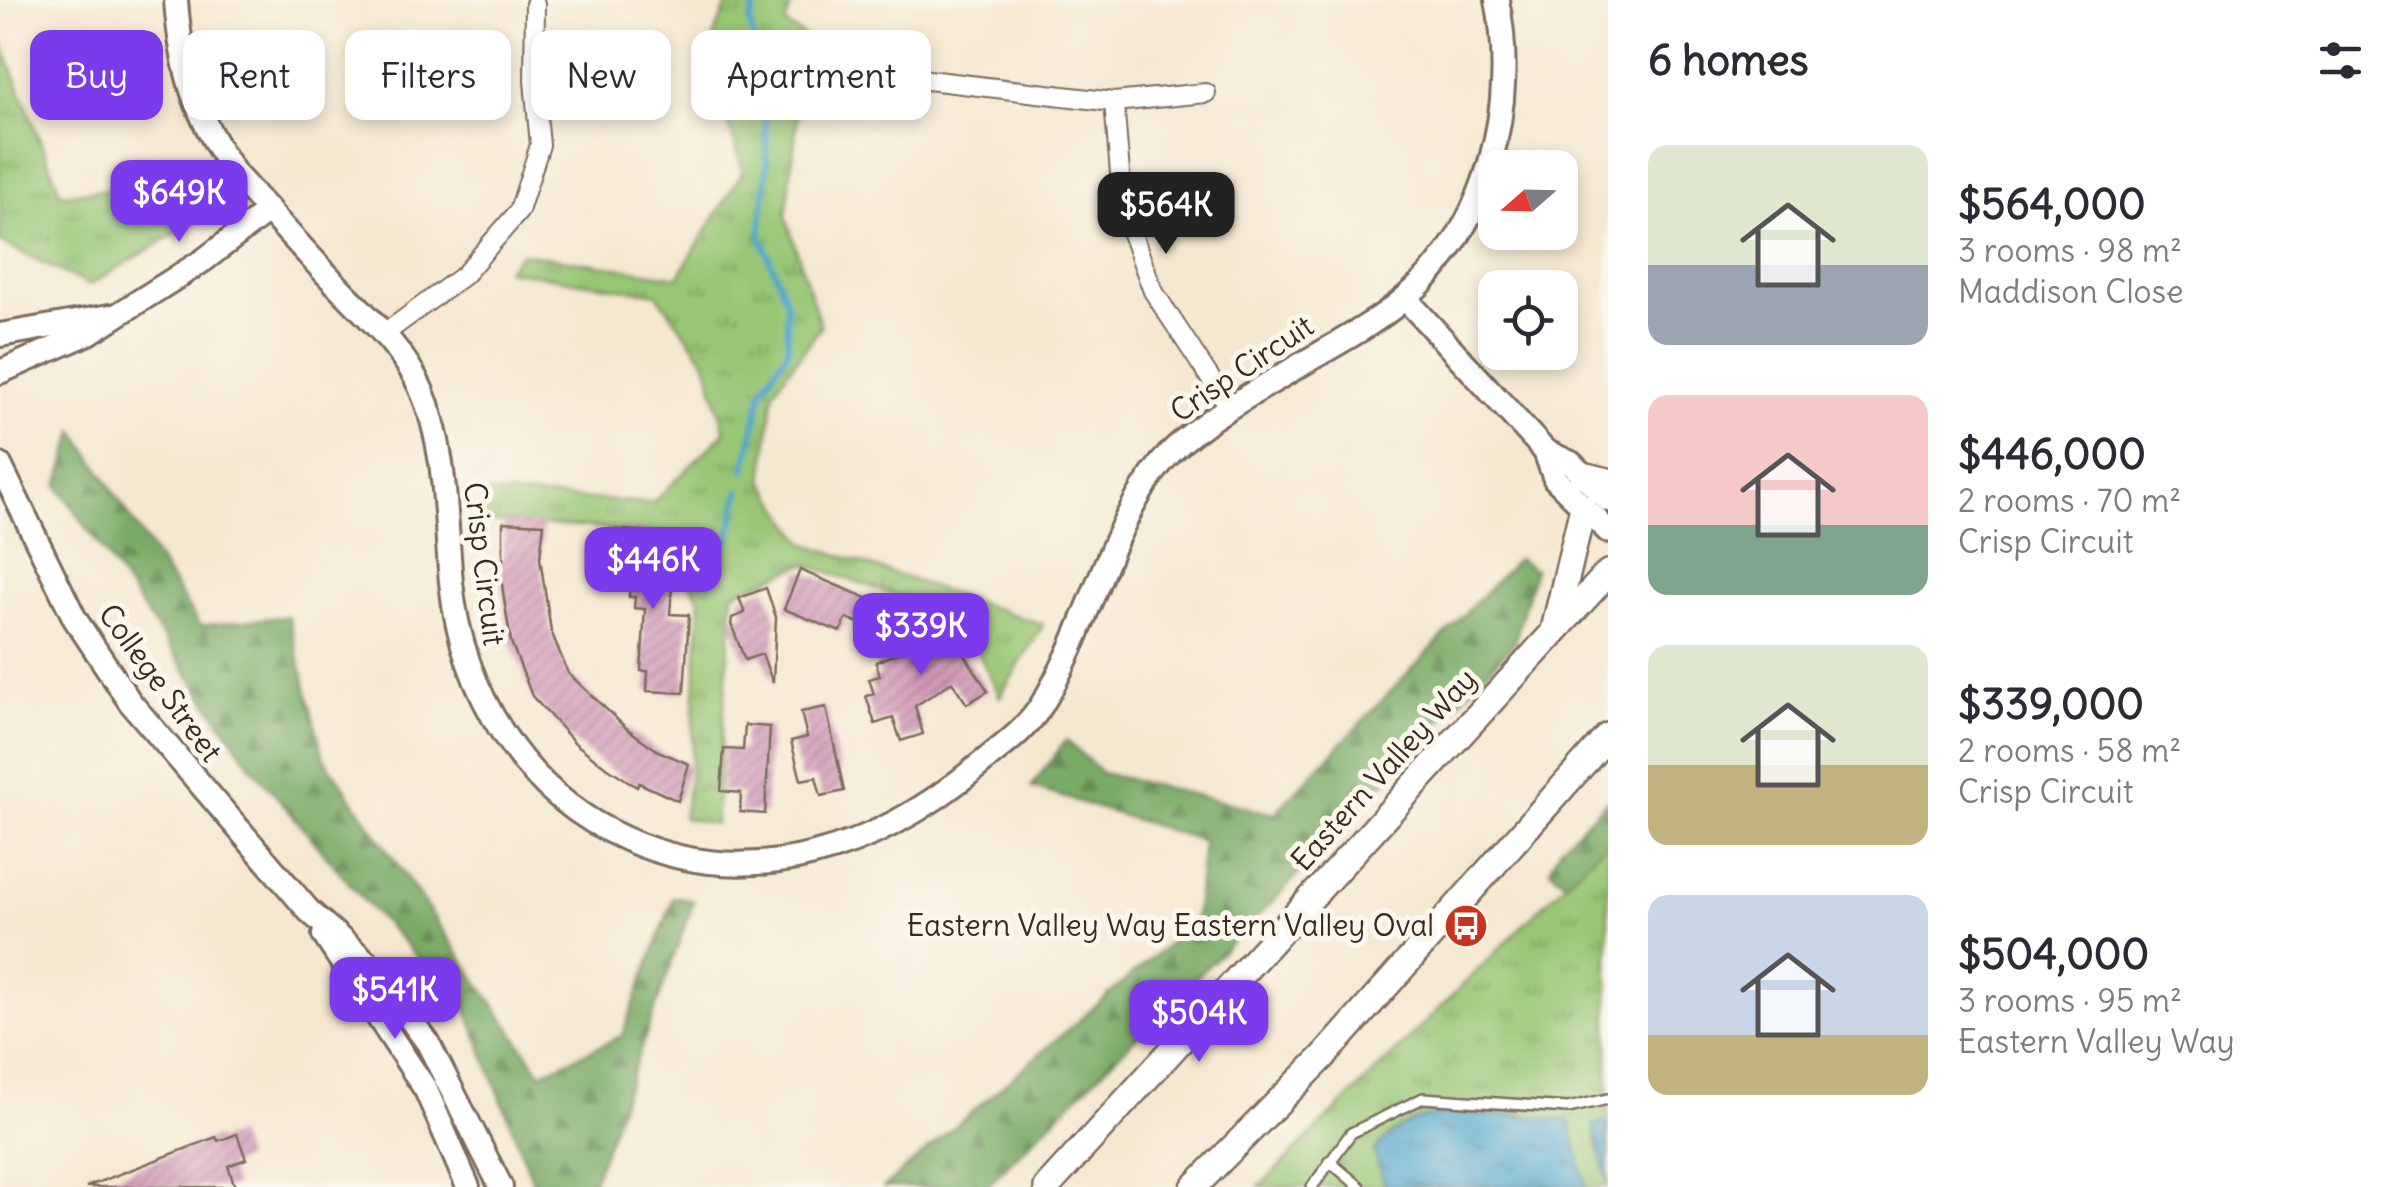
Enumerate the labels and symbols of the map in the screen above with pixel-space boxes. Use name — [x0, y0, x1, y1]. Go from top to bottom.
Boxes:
north arrow — [1478, 150, 1578, 250]
pin: $649K — [109, 160, 249, 245]
pin: $564K — [1096, 172, 1236, 257]
street label: Crisp Circuit — [1163, 306, 1320, 430]
street label: Crisp Circuit — [456, 480, 514, 648]
pin: $446K — [583, 527, 723, 612]
pin: $339K — [851, 593, 991, 678]
street label: College Street — [91, 596, 231, 769]
street label: Eastern Valley Way — [1282, 660, 1484, 878]
bus stop icon: Eastern Valley Way Eastern Valley Oval — [1443, 903, 1489, 949]
place label: Eastern Valley Way Eastern Valley Oval — [907, 906, 1434, 944]
pin: $541K — [325, 957, 465, 1042]
pin: $504K — [1129, 980, 1269, 1065]

